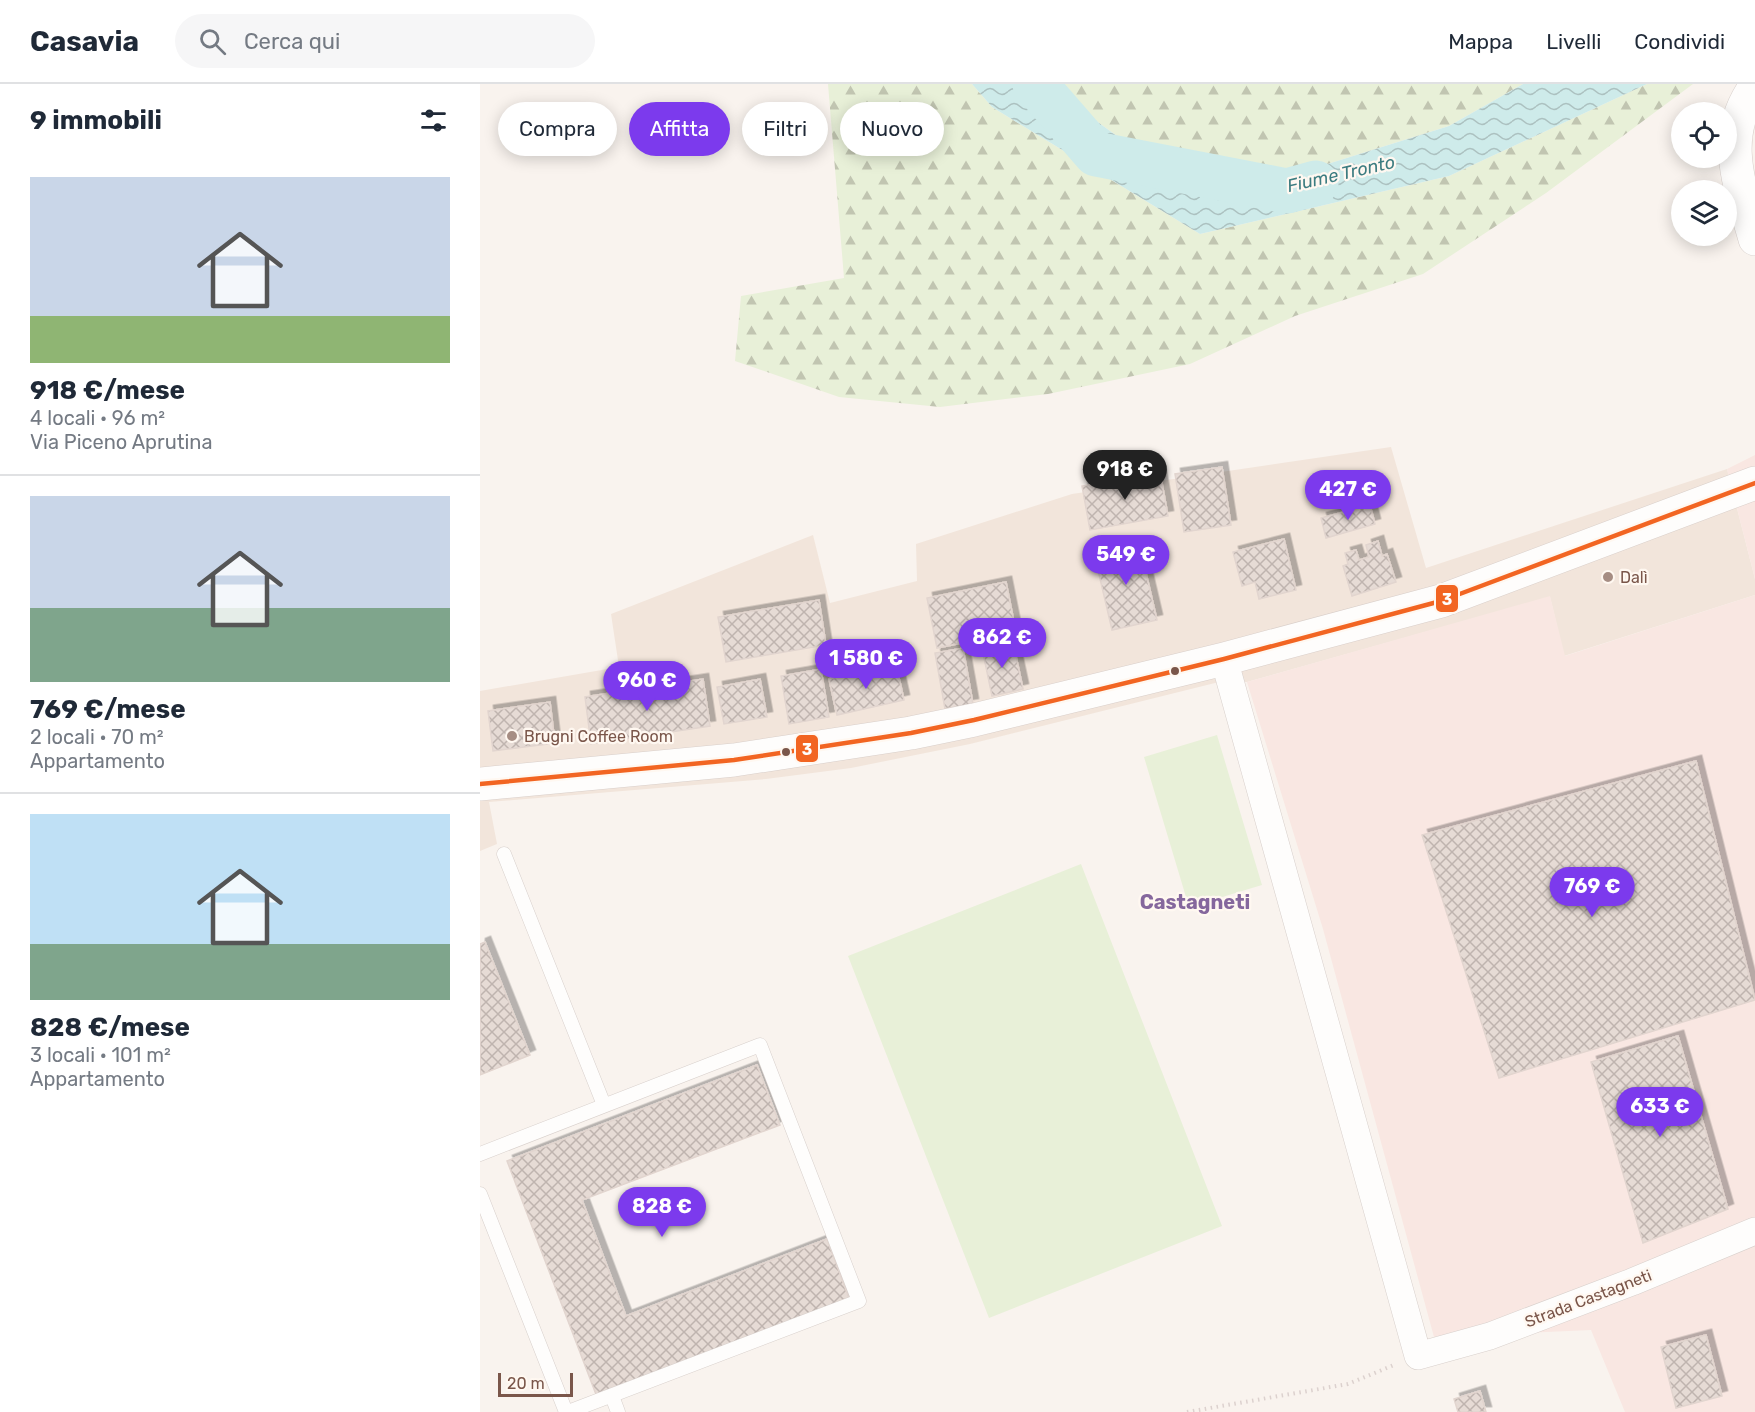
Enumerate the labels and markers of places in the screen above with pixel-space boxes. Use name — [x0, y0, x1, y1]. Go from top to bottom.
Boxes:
pin: 918 € — [1083, 450, 1167, 501]
pin: 427 € — [1306, 470, 1390, 521]
pin: 549 € — [1084, 535, 1168, 586]
place label: Dalì — [1620, 568, 1648, 587]
marker: Dalì — [1601, 570, 1615, 584]
pin: 862 € — [960, 618, 1044, 669]
pin: 1 580 € — [811, 639, 921, 690]
pin: 960 € — [605, 661, 689, 712]
unlabelled marker — [1169, 665, 1181, 677]
place label: Brugni Coffee Room — [524, 727, 673, 746]
marker: Brugni Coffee Room — [505, 729, 519, 743]
unlabelled marker — [780, 746, 792, 758]
pin: 769 € — [1550, 867, 1634, 918]
pin: 633 € — [1618, 1087, 1702, 1138]
pin: 828 € — [620, 1187, 704, 1238]

